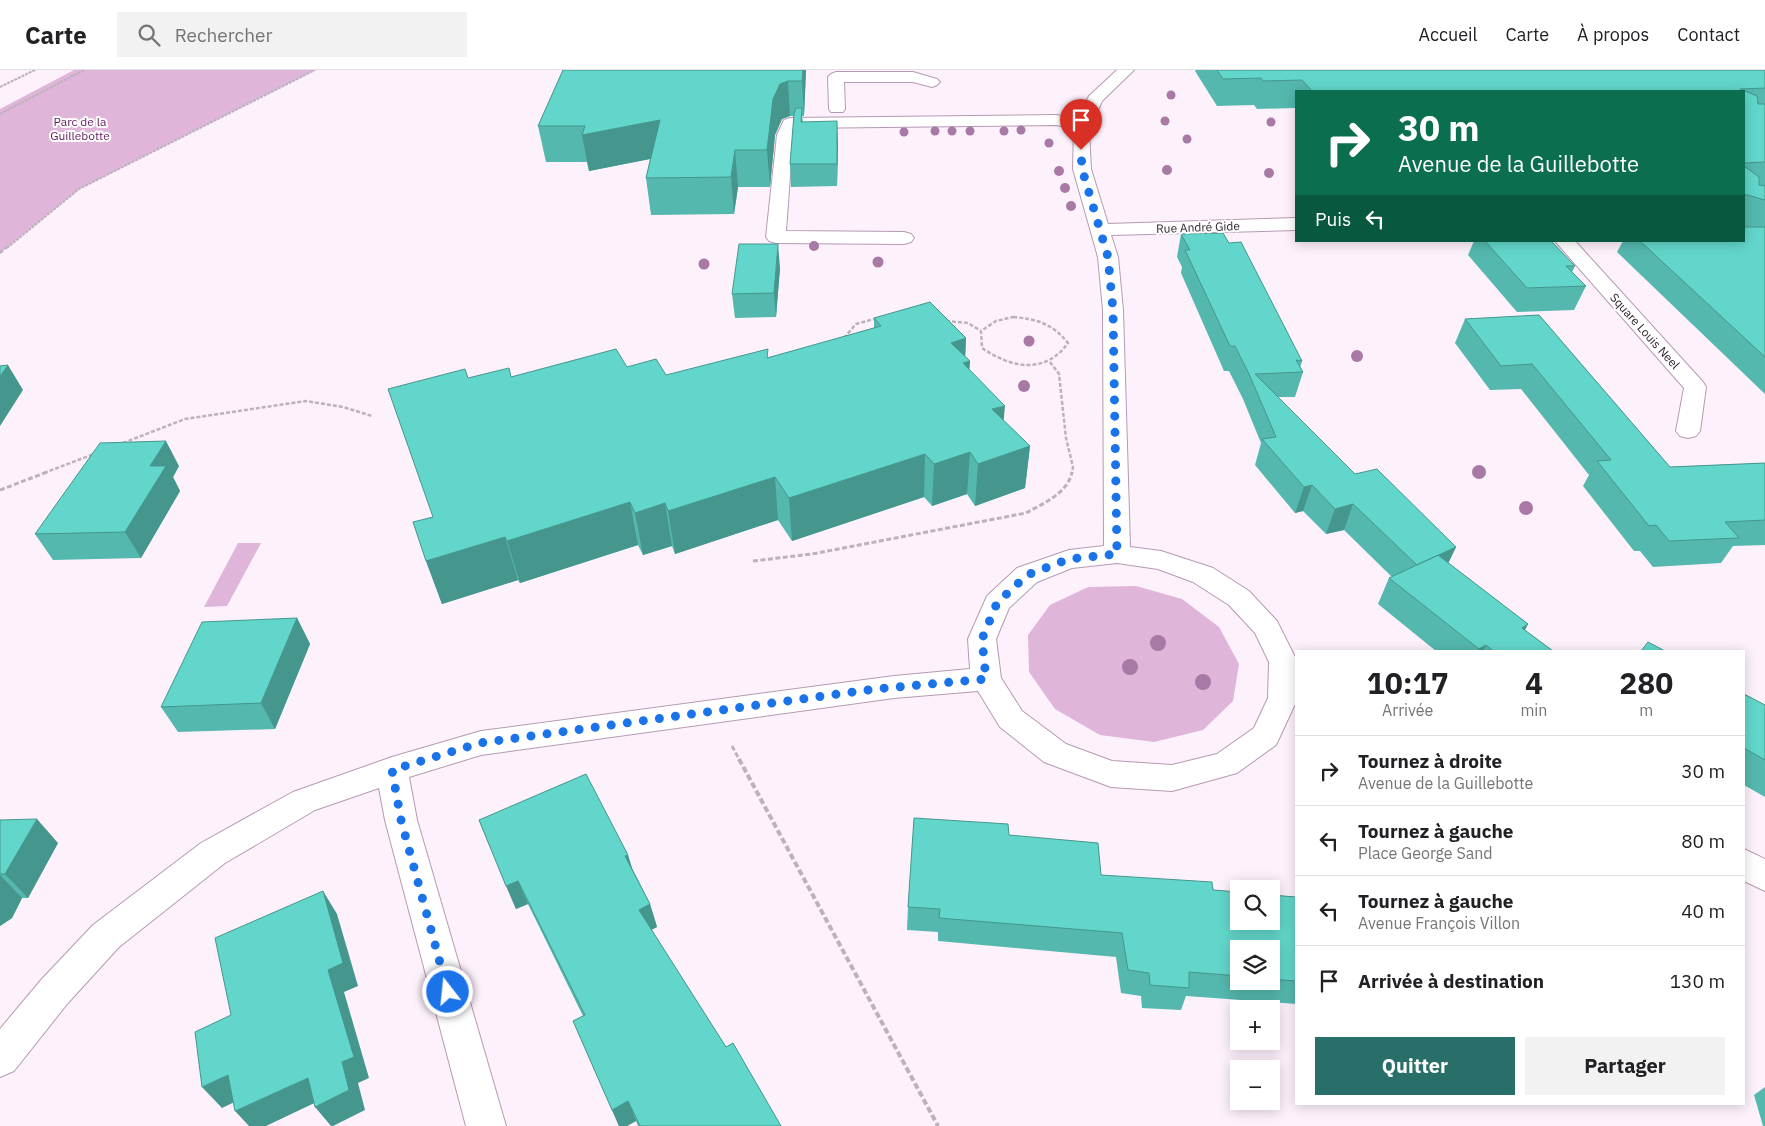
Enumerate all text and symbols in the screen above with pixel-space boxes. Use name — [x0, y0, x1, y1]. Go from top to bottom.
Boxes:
search box — [117, 12, 467, 57]
text: Carte — [25, 19, 87, 51]
icon: search — [135, 21, 163, 49]
text: Rechercher — [175, 23, 272, 47]
text: Accueil — [1418, 23, 1477, 46]
text: Carte — [1505, 23, 1549, 46]
text: À propos — [1577, 23, 1649, 46]
text: Contact — [1677, 23, 1740, 46]
pin — [1060, 99, 1102, 150]
text: 30 m — [1398, 105, 1480, 151]
icon: arrive — [1067, 106, 1095, 134]
icon: right — [1315, 110, 1380, 175]
park label: Parc de la Guillebotte — [50, 114, 110, 143]
text: Avenue de la Guillebotte — [1398, 149, 1639, 178]
icon: left — [1361, 205, 1389, 233]
text: Puis — [1315, 207, 1351, 231]
street label: Rue André Gide — [1156, 218, 1241, 236]
street label: Square Louis Neel — [1607, 290, 1683, 372]
text: 10:17 — [1367, 663, 1449, 702]
text: 4 — [1525, 663, 1543, 702]
text: 280 — [1619, 663, 1673, 702]
text: Arrivée — [1382, 700, 1433, 720]
text: min — [1520, 700, 1547, 720]
text: m — [1639, 700, 1653, 720]
text: Tournez à droite — [1358, 749, 1502, 773]
icon: right — [1315, 757, 1343, 785]
text: 30 m — [1681, 759, 1725, 783]
text: Avenue de la Guillebotte — [1358, 773, 1533, 793]
text: Tournez à gauche — [1358, 819, 1514, 843]
icon: left — [1315, 827, 1343, 855]
text: 80 m — [1681, 829, 1725, 853]
text: Place George Sand — [1358, 843, 1493, 863]
map controls — [1230, 880, 1280, 1110]
button: search — [1230, 880, 1280, 930]
text: Tournez à gauche — [1358, 889, 1514, 913]
icon: left — [1315, 897, 1343, 925]
text: 40 m — [1681, 899, 1725, 923]
text: Avenue François Villon — [1358, 913, 1520, 933]
button: layers — [1230, 940, 1280, 990]
position arrow — [421, 965, 473, 1017]
icon: arrive — [1315, 967, 1343, 995]
text: Arrivée à destination — [1358, 969, 1544, 993]
text: 130 m — [1670, 969, 1725, 993]
button: + — [1230, 1000, 1280, 1050]
button: Quitter — [1315, 1037, 1515, 1095]
button: Partager — [1525, 1037, 1725, 1095]
button: − — [1230, 1060, 1280, 1110]

